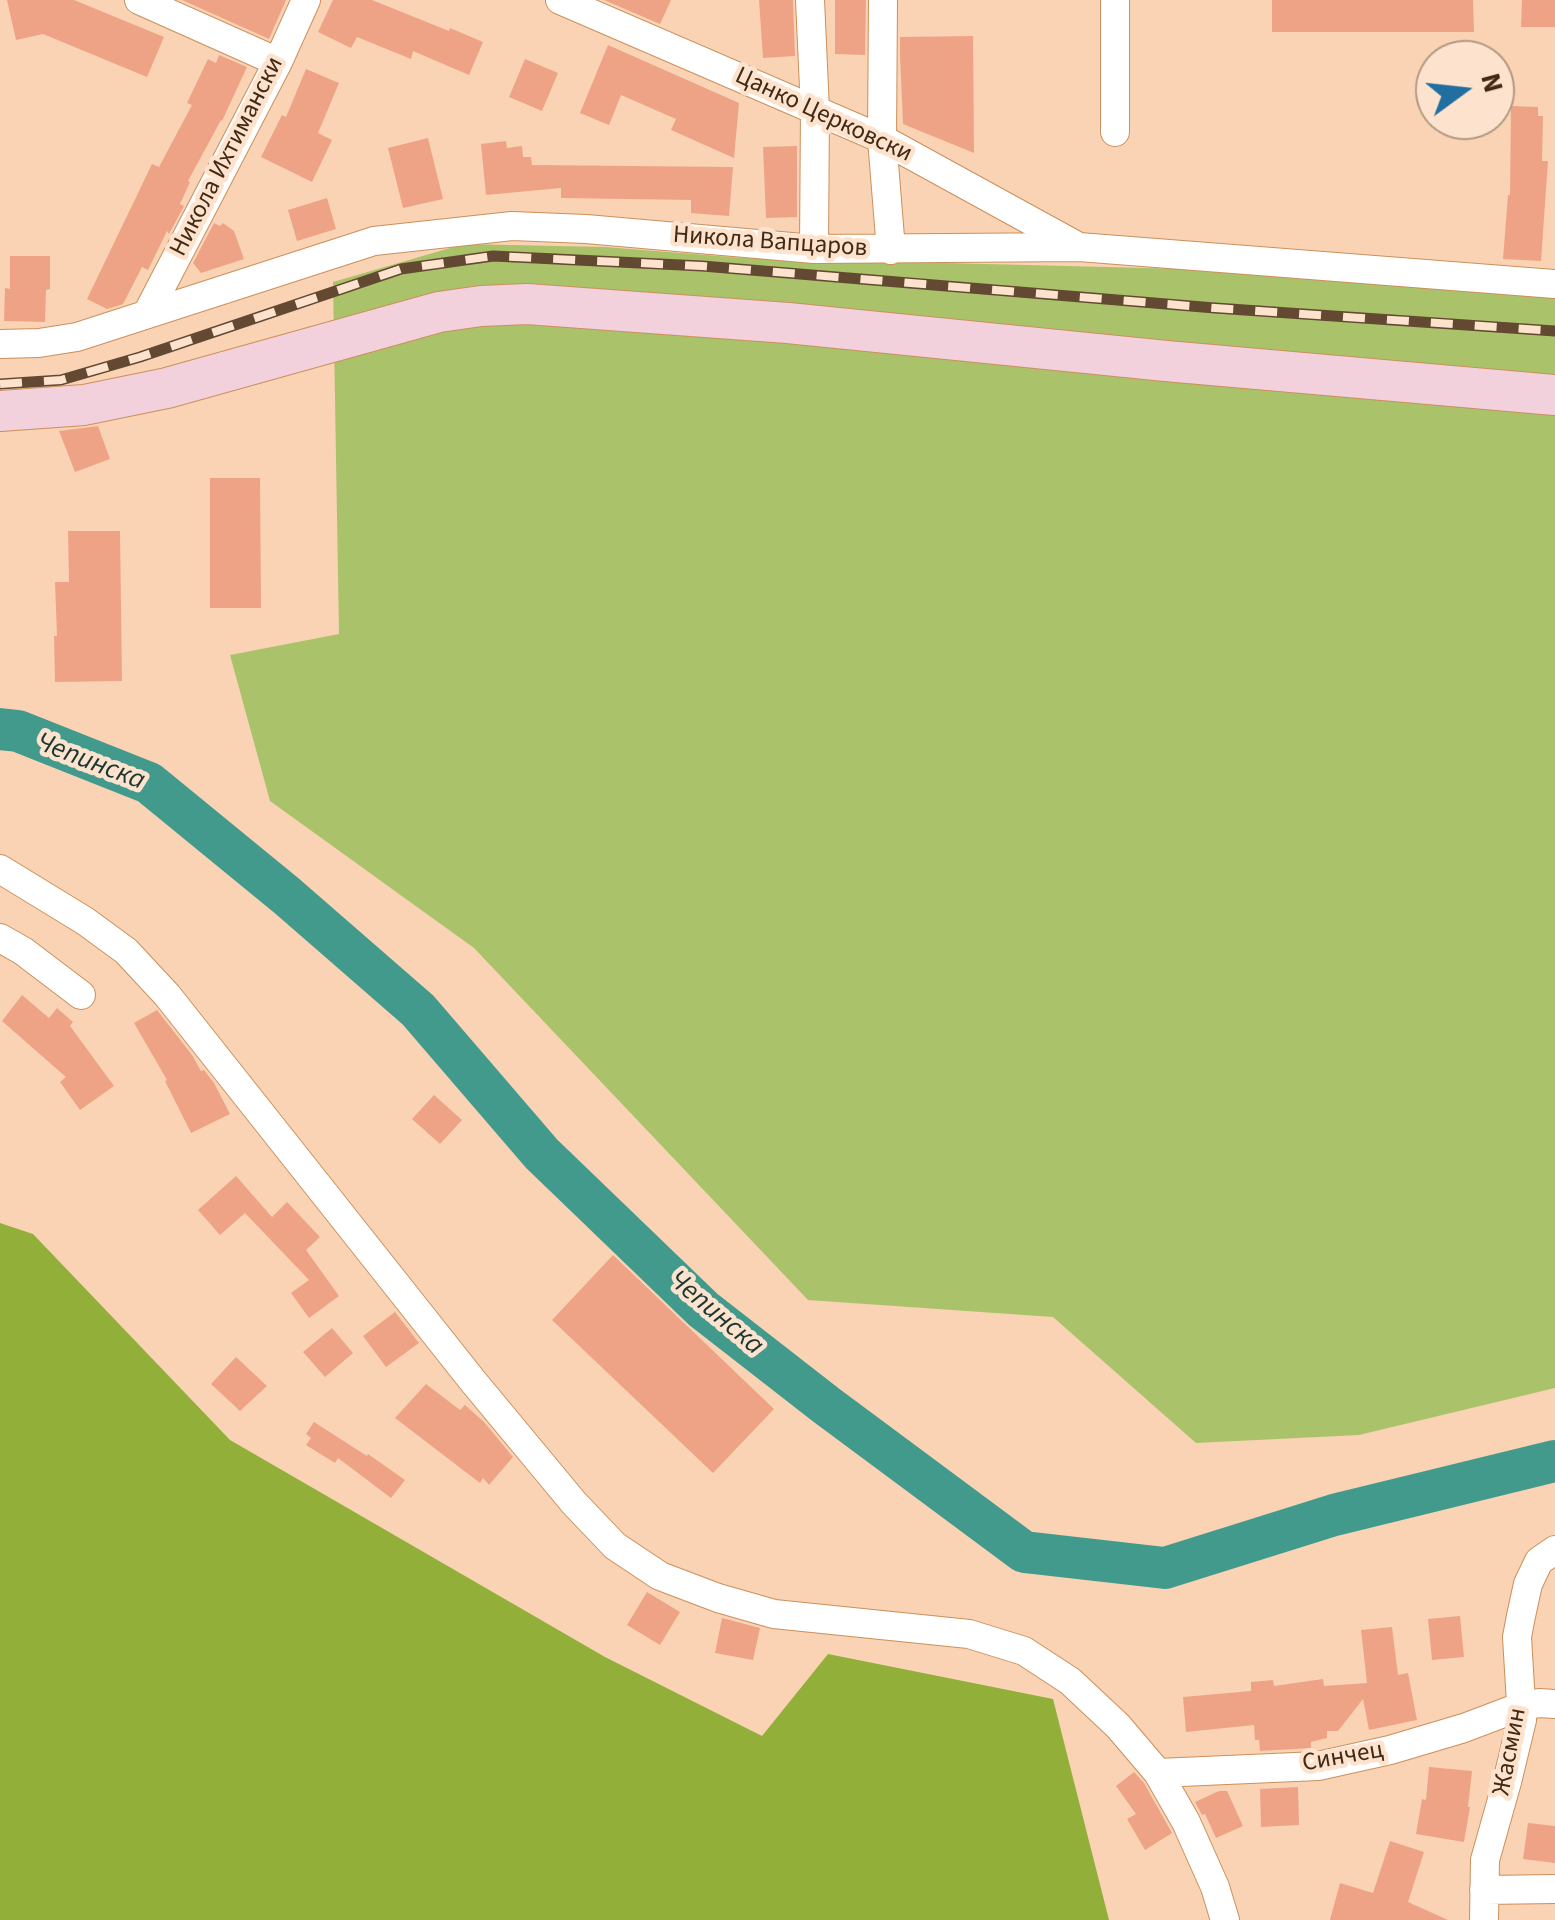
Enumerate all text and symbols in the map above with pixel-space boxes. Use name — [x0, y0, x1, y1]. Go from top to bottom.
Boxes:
north arrow — [1415, 40, 1515, 140]
street label: Никола Ихтимански — [165, 52, 291, 262]
street label: Цанко Церковски — [730, 62, 916, 170]
text: N — [1470, 69, 1514, 97]
street label: Никола Вапцаров — [672, 221, 868, 265]
water label: Чепинска — [31, 727, 149, 799]
water label: Чепинска — [661, 1265, 769, 1363]
street label: Жасмин — [1488, 1706, 1534, 1798]
street label: Синчец — [1300, 1736, 1386, 1780]

